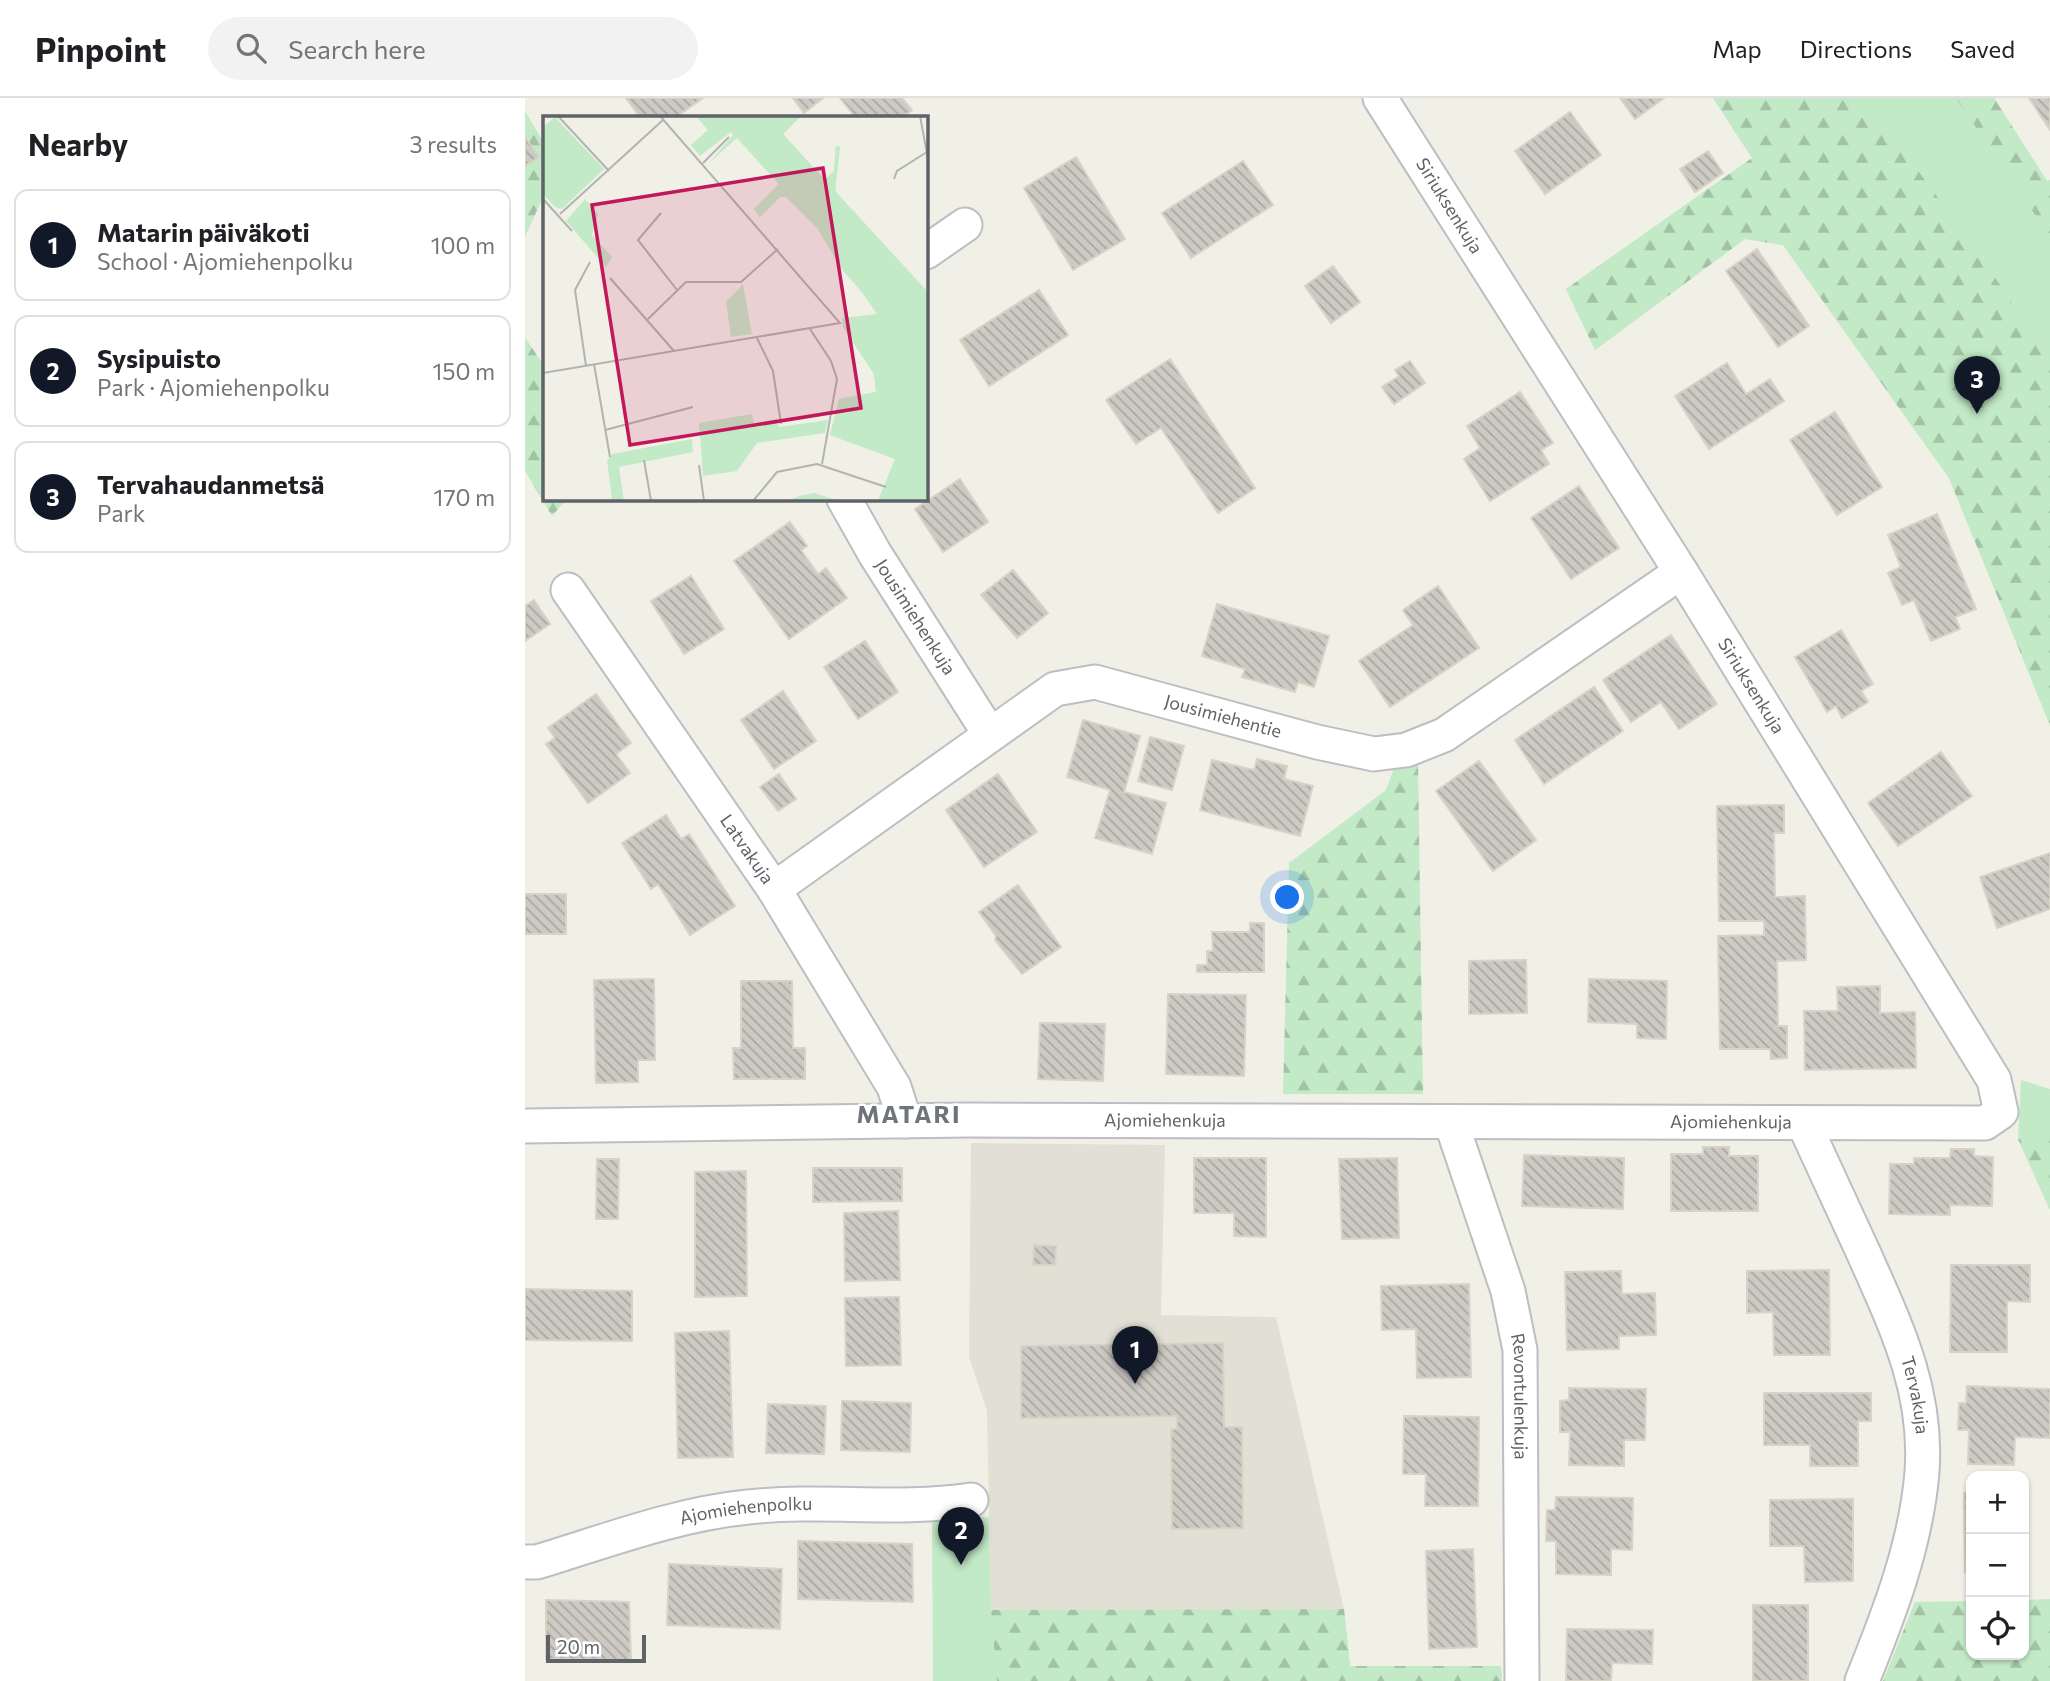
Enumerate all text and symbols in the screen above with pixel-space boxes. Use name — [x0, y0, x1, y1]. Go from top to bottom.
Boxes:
search box — [208, 17, 698, 80]
text: Pinpoint — [35, 28, 166, 69]
icon: search — [232, 29, 270, 67]
text: Search here — [288, 33, 426, 64]
text: Map — [1712, 34, 1762, 63]
text: Directions — [1800, 34, 1912, 63]
text: Saved — [1950, 34, 2015, 63]
inset map — [543, 116, 927, 500]
text: Nearby — [28, 125, 128, 162]
text: 3 results — [410, 130, 497, 158]
street label: Siriuksenkuja — [1412, 154, 1488, 257]
text: Matarin päiväkoti — [97, 216, 310, 247]
text: 1 — [48, 231, 58, 259]
text: 100 m — [431, 231, 495, 259]
text: School · Ajomiehenpolku — [97, 247, 353, 275]
text: Sysipuisto — [97, 342, 221, 373]
pin: 3 — [1954, 356, 2000, 414]
text: 2 — [46, 357, 60, 385]
text: 150 m — [432, 357, 495, 385]
text: Park · Ajomiehenpolku — [97, 373, 330, 401]
text: Tervahaudanmetsä — [97, 468, 324, 499]
text: 3 — [46, 483, 60, 511]
text: 170 m — [434, 483, 495, 511]
text: Park — [97, 499, 145, 527]
street label: Jousimiehenkuja — [871, 555, 961, 679]
street label: Siriuksenkuja — [1714, 634, 1790, 737]
street label: Jousimiehentie — [1162, 689, 1284, 742]
street label: Latvakuja — [716, 810, 779, 888]
your location — [1270, 880, 1304, 914]
district label: MATARI — [856, 1099, 962, 1128]
street label: Ajomiehenkuja — [1104, 1108, 1226, 1131]
street label: Ajomiehenkuja — [1670, 1110, 1792, 1132]
pin: 1 — [1112, 1326, 1158, 1384]
street label: Revontulenkuja — [1507, 1331, 1533, 1460]
street label: Tervakuja — [1897, 1353, 1934, 1435]
map controls — [1966, 1471, 2029, 1660]
button: + — [1966, 1471, 2029, 1534]
street label: Ajomiehenpolku — [677, 1492, 812, 1529]
pin: 2 — [938, 1507, 984, 1565]
button: − — [1966, 1534, 2029, 1597]
button: locate — [1966, 1597, 2029, 1660]
scale bar — [546, 1632, 646, 1664]
text: 20 m — [557, 1635, 600, 1658]

